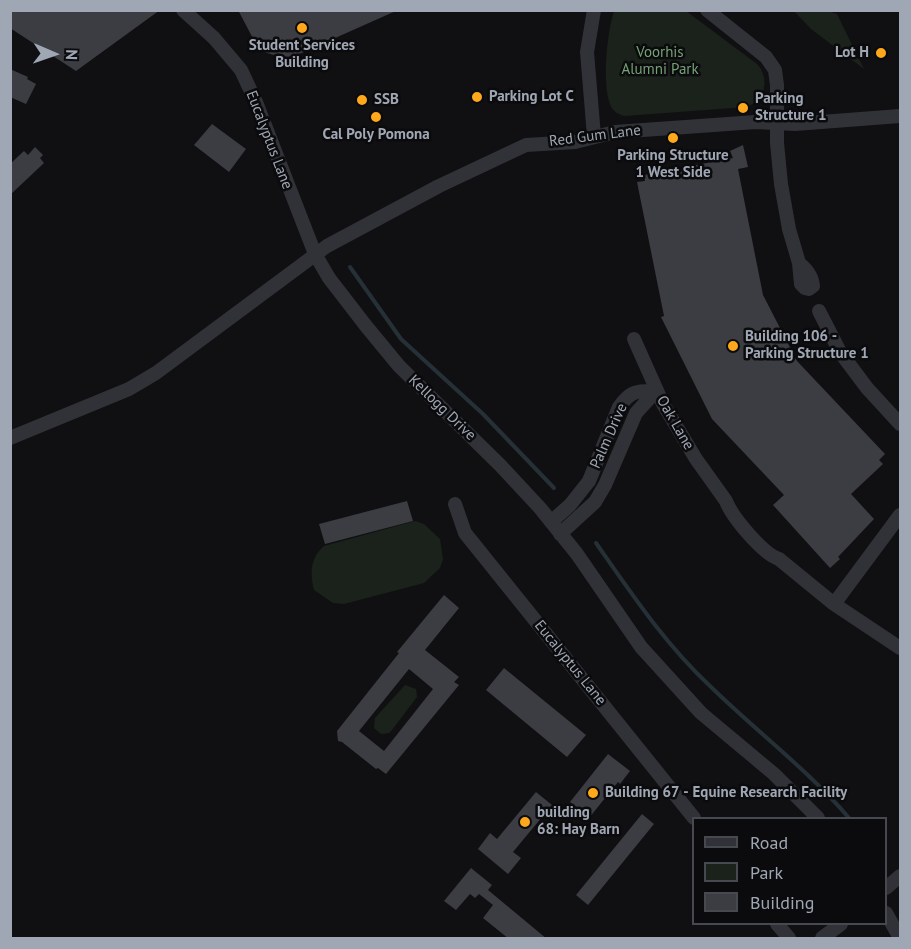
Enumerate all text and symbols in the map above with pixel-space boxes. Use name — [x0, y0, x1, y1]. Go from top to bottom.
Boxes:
marker: Student Services Building — [295, 21, 309, 35]
north arrow — [24, 24, 84, 84]
place label: Student Services Building — [249, 37, 355, 72]
park label: Voorhis Alumni Park — [621, 44, 699, 79]
place label: Lot H — [835, 44, 869, 62]
marker: Lot H — [874, 46, 888, 60]
text: N — [62, 49, 82, 60]
street label: Eucalyptus Lane — [242, 88, 296, 192]
place label: Parking Lot C — [489, 88, 574, 106]
marker: Parking Lot C — [470, 90, 484, 104]
place label: Parking Structure 1 — [755, 90, 827, 125]
place label: SSB — [374, 91, 399, 109]
marker: SSB — [355, 93, 369, 107]
marker: Parking Structure 1 — [736, 101, 750, 115]
marker: Cal Poly Pomona — [369, 110, 383, 124]
street label: Red Gum Lane — [548, 121, 642, 151]
place label: Cal Poly Pomona — [322, 126, 430, 144]
marker: Parking Structure 1 West Side — [666, 131, 680, 145]
place label: Parking Structure 1 West Side — [617, 147, 729, 182]
place label: Building 106 - Parking Structure 1 — [745, 328, 869, 363]
marker: Building 106 - Parking Structure 1 — [726, 339, 740, 353]
street label: Kellogg Drive — [405, 371, 479, 445]
street label: Oak Lane — [652, 393, 698, 453]
street label: Palm Drive — [587, 401, 631, 471]
street label: Eucalyptus Lane — [530, 617, 610, 709]
place label: Building 67 - Equine Research Facility — [605, 784, 847, 802]
marker: Building 67 - Equine Research Facility — [586, 786, 600, 800]
place label: building 68: Hay Barn — [537, 804, 620, 839]
marker: building 68: Hay Barn — [518, 815, 532, 829]
legend — [692, 817, 887, 925]
text: Road — [750, 831, 788, 854]
text: Park — [750, 861, 783, 884]
text: Building — [750, 891, 814, 914]

